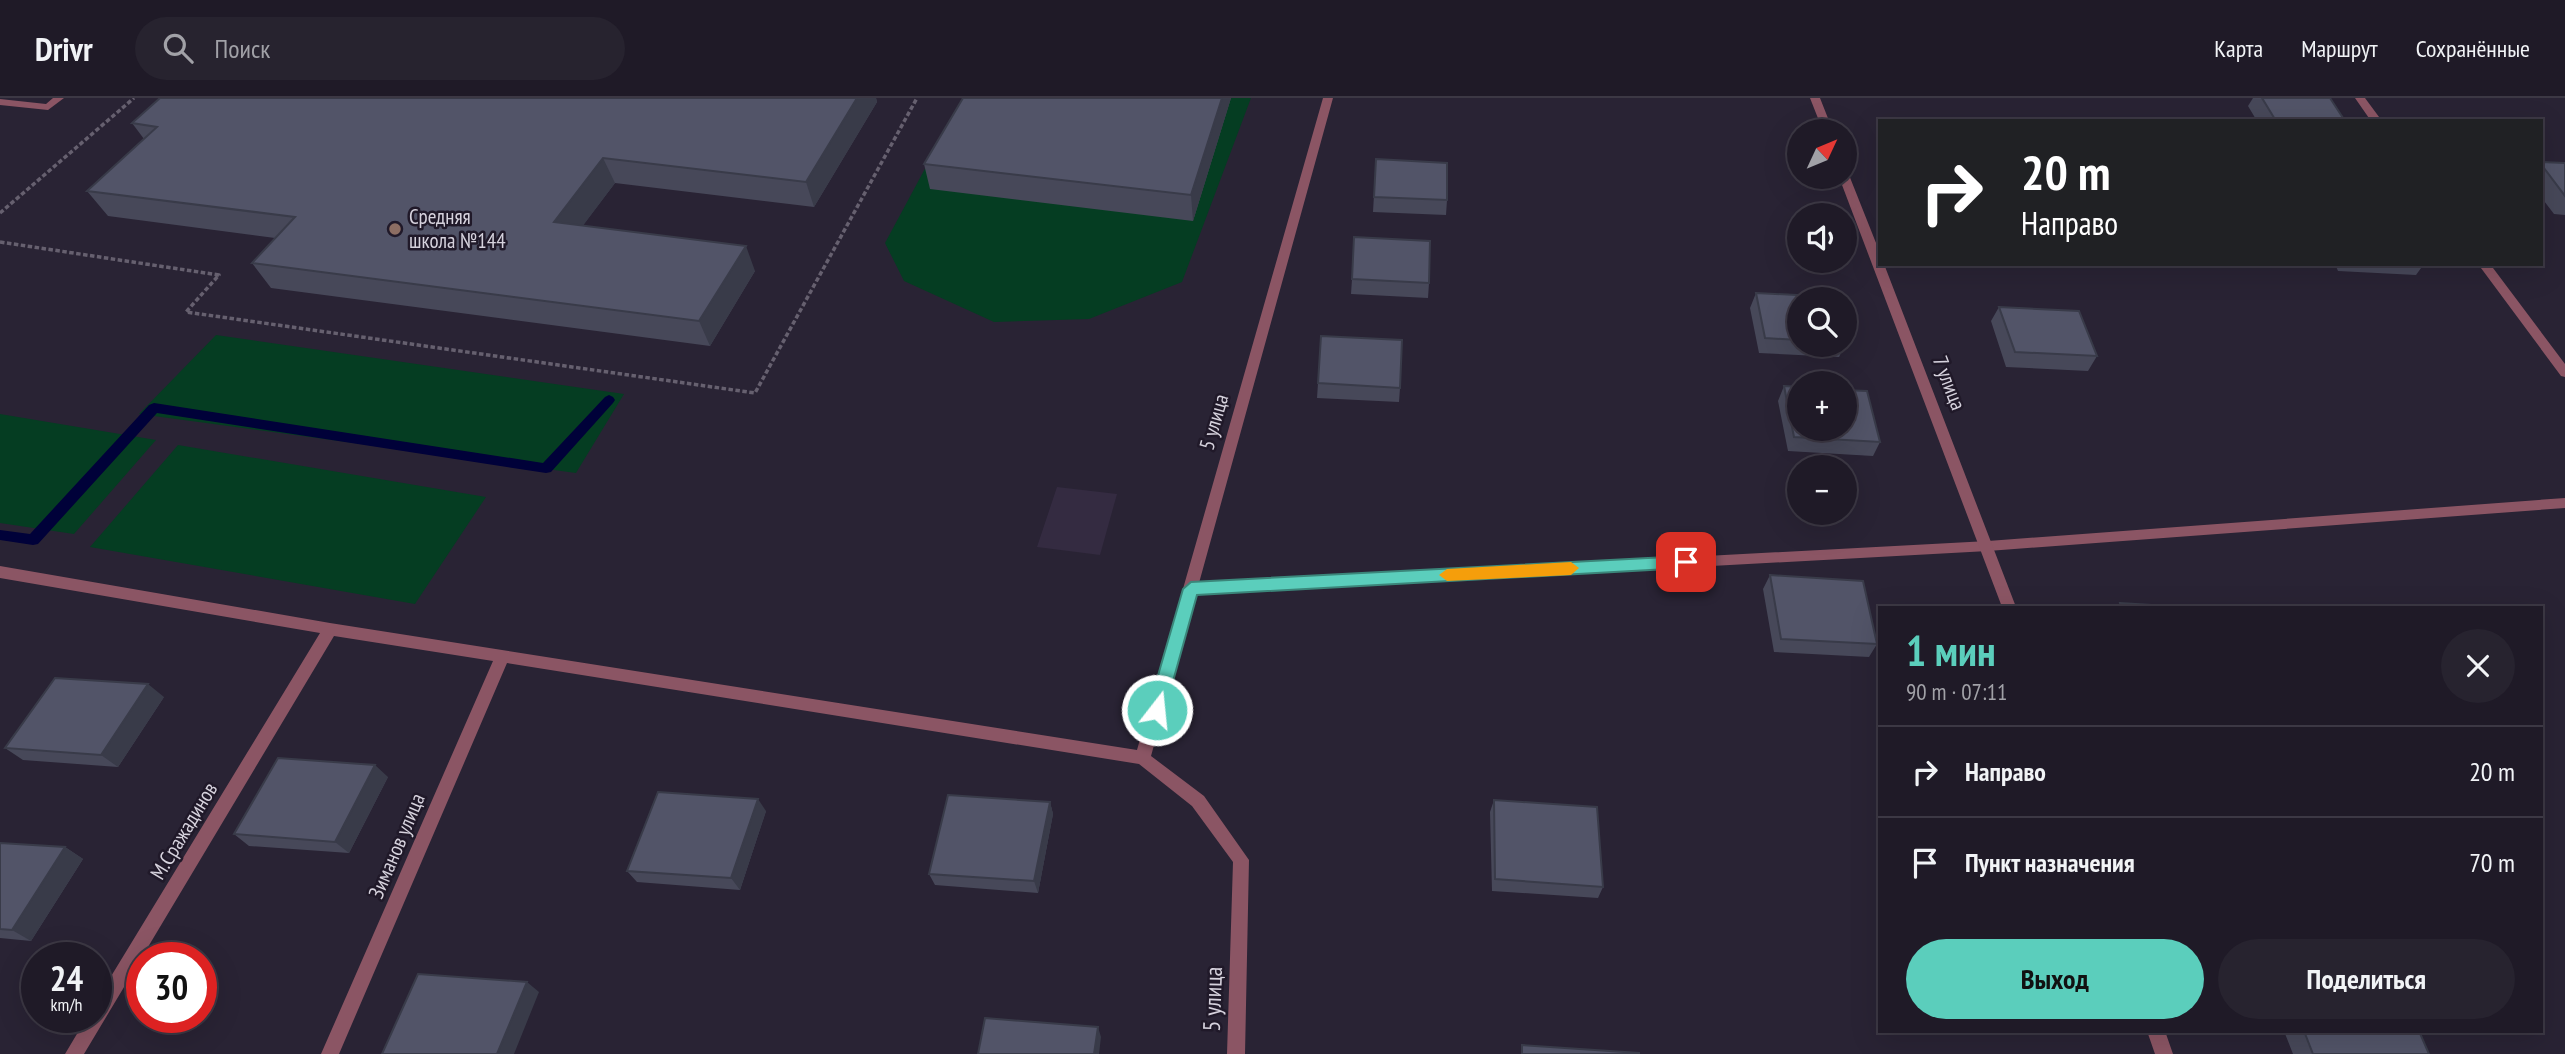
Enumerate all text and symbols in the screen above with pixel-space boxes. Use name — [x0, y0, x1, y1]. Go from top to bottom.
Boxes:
search box — [135, 17, 625, 80]
text: Drivr — [35, 27, 93, 70]
icon: search — [159, 29, 197, 67]
text: Поиск — [215, 32, 270, 65]
text: Карта — [2214, 33, 2263, 64]
text: Маршрут — [2301, 33, 2378, 64]
text: Сохранённые — [2416, 33, 2530, 64]
north arrow — [1787, 119, 1857, 189]
map controls — [1787, 119, 1857, 525]
text: 20 m — [2021, 140, 2110, 204]
icon: right — [1906, 147, 1997, 238]
text: Направо — [2021, 202, 2118, 244]
place label: Средняя школа №144 — [409, 203, 506, 254]
button: sound — [1787, 203, 1857, 273]
marker: Средняя школа №144 — [387, 221, 403, 237]
button: search — [1787, 287, 1857, 357]
street label: 7 улица — [1927, 352, 1972, 414]
button: + — [1787, 371, 1857, 441]
street label: 5 улица — [1193, 391, 1234, 453]
button: − — [1787, 455, 1857, 525]
pin — [1656, 532, 1716, 592]
icon: arrive — [1667, 543, 1705, 581]
text: 1 мин — [1906, 623, 1996, 678]
button: close — [2441, 629, 2515, 703]
position arrow — [1120, 673, 1194, 747]
text: 90 m · 07:11 — [1906, 677, 2007, 706]
icon: right — [1906, 753, 1944, 791]
text: Направо — [1965, 755, 2046, 788]
text: 20 m — [2469, 755, 2515, 788]
street label: М.Сражадинов — [144, 777, 223, 884]
street label: Зиманов улица — [362, 789, 431, 903]
icon: arrive — [1906, 844, 1944, 882]
text: Пункт назначения — [1965, 846, 2135, 879]
text: 70 m — [2469, 846, 2515, 879]
button: Выход — [1906, 939, 2204, 1019]
button: Поделиться — [2218, 939, 2515, 1019]
speed limit sign: 30 — [126, 942, 217, 1033]
text: 24 — [50, 955, 83, 1001]
street label: 5 улица — [1196, 966, 1229, 1032]
text: km/h — [51, 993, 82, 1016]

